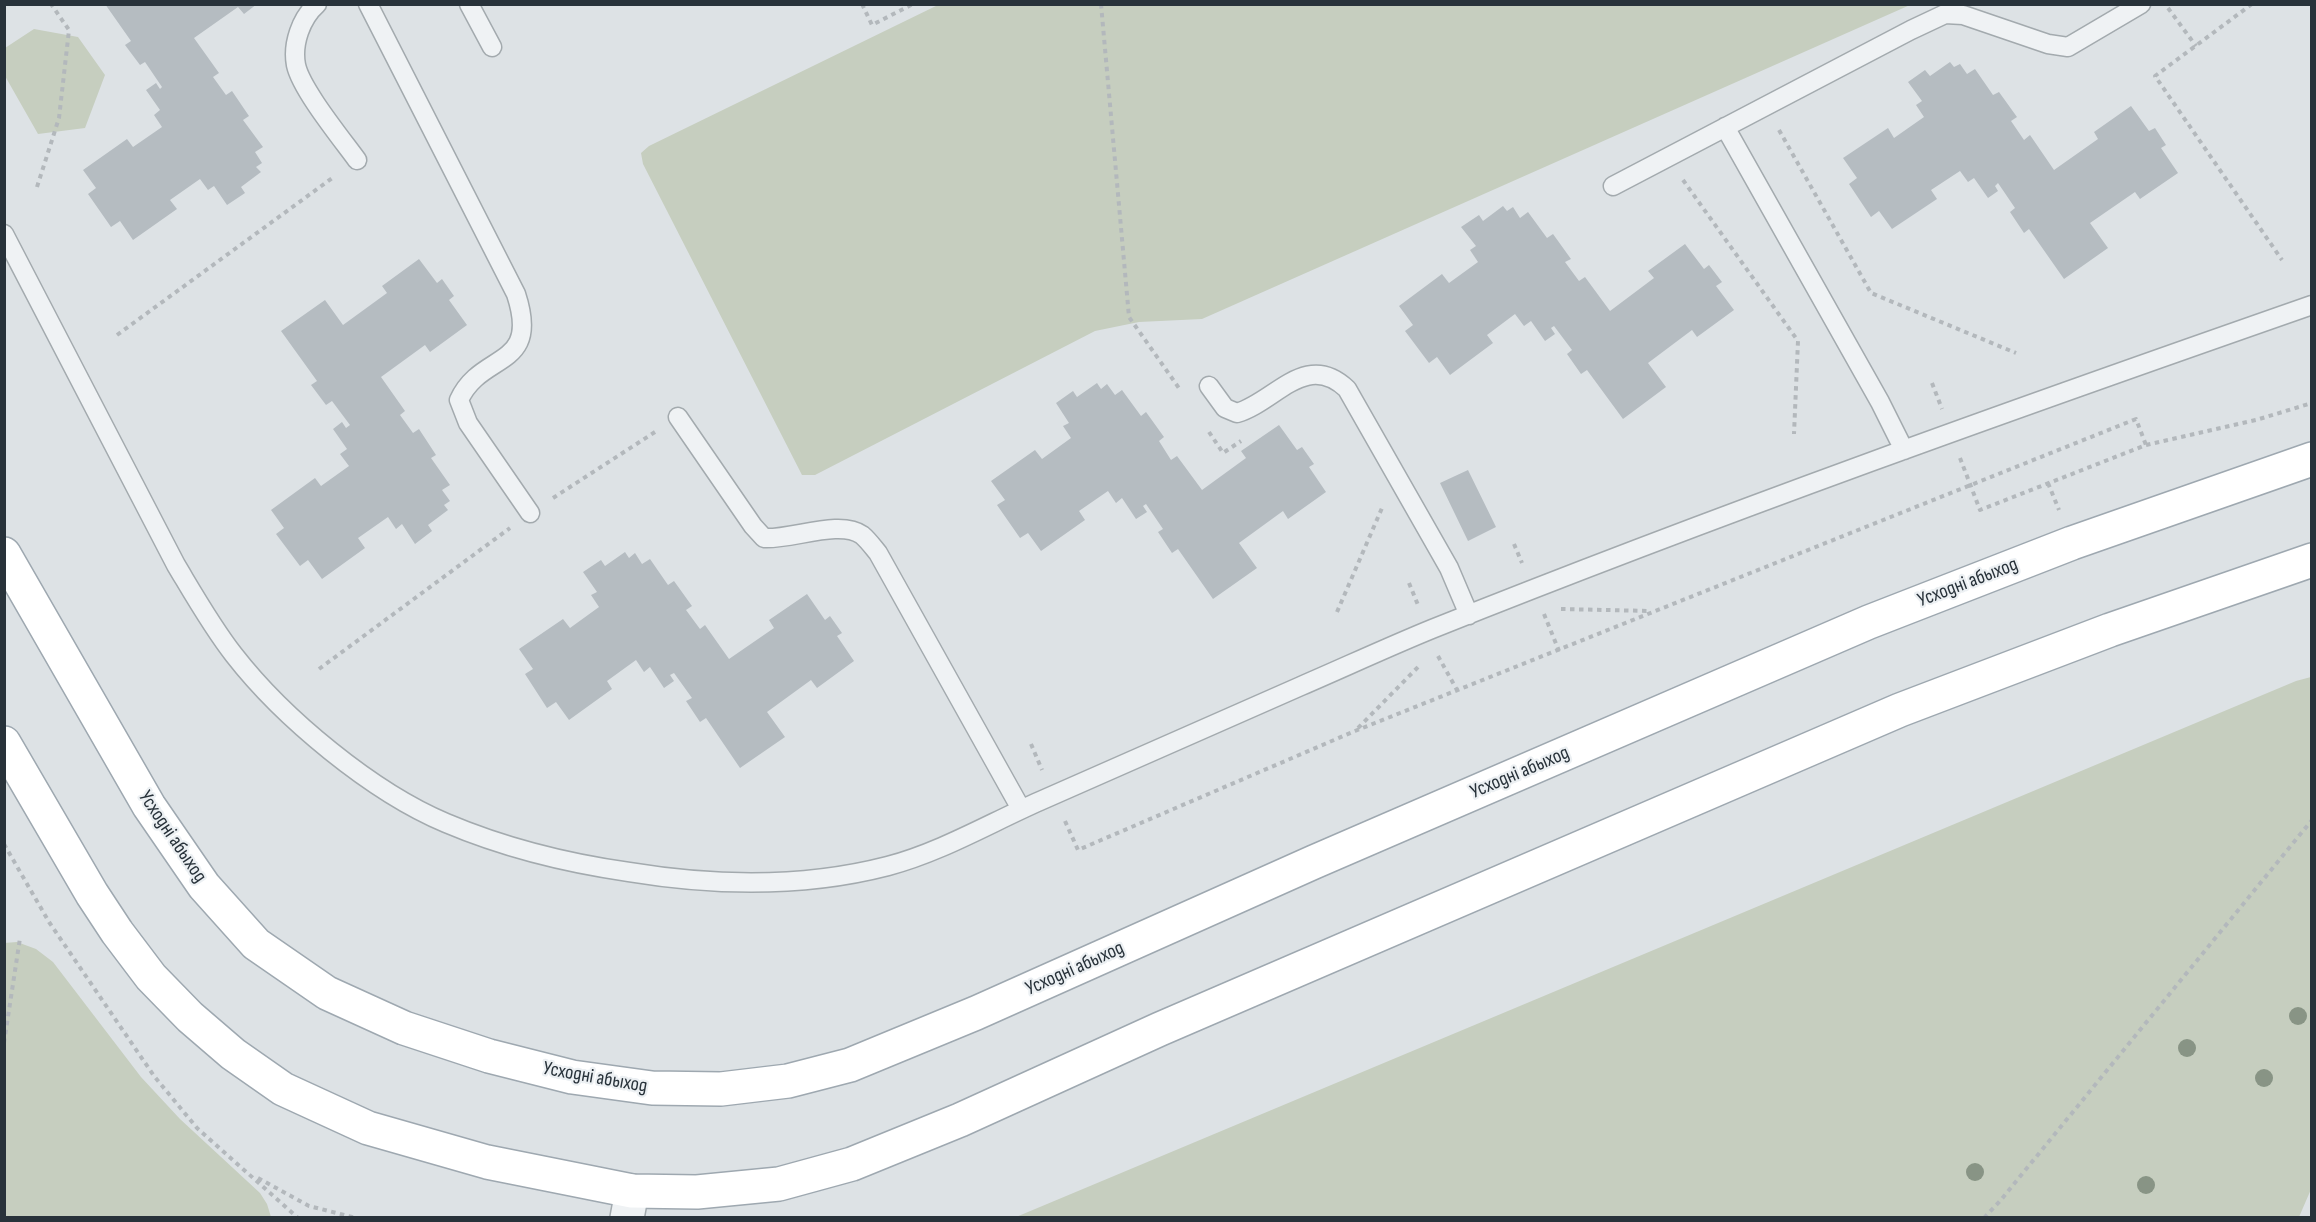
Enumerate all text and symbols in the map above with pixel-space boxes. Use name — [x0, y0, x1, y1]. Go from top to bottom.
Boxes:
street label: Усходні абыход — [1914, 553, 2022, 613]
street label: Усходні абыход — [1467, 741, 1573, 805]
street label: Усходні абыход — [133, 787, 211, 887]
street label: Усходні абыход — [1022, 937, 1128, 1001]
street label: Усходні абыход — [541, 1057, 649, 1099]

